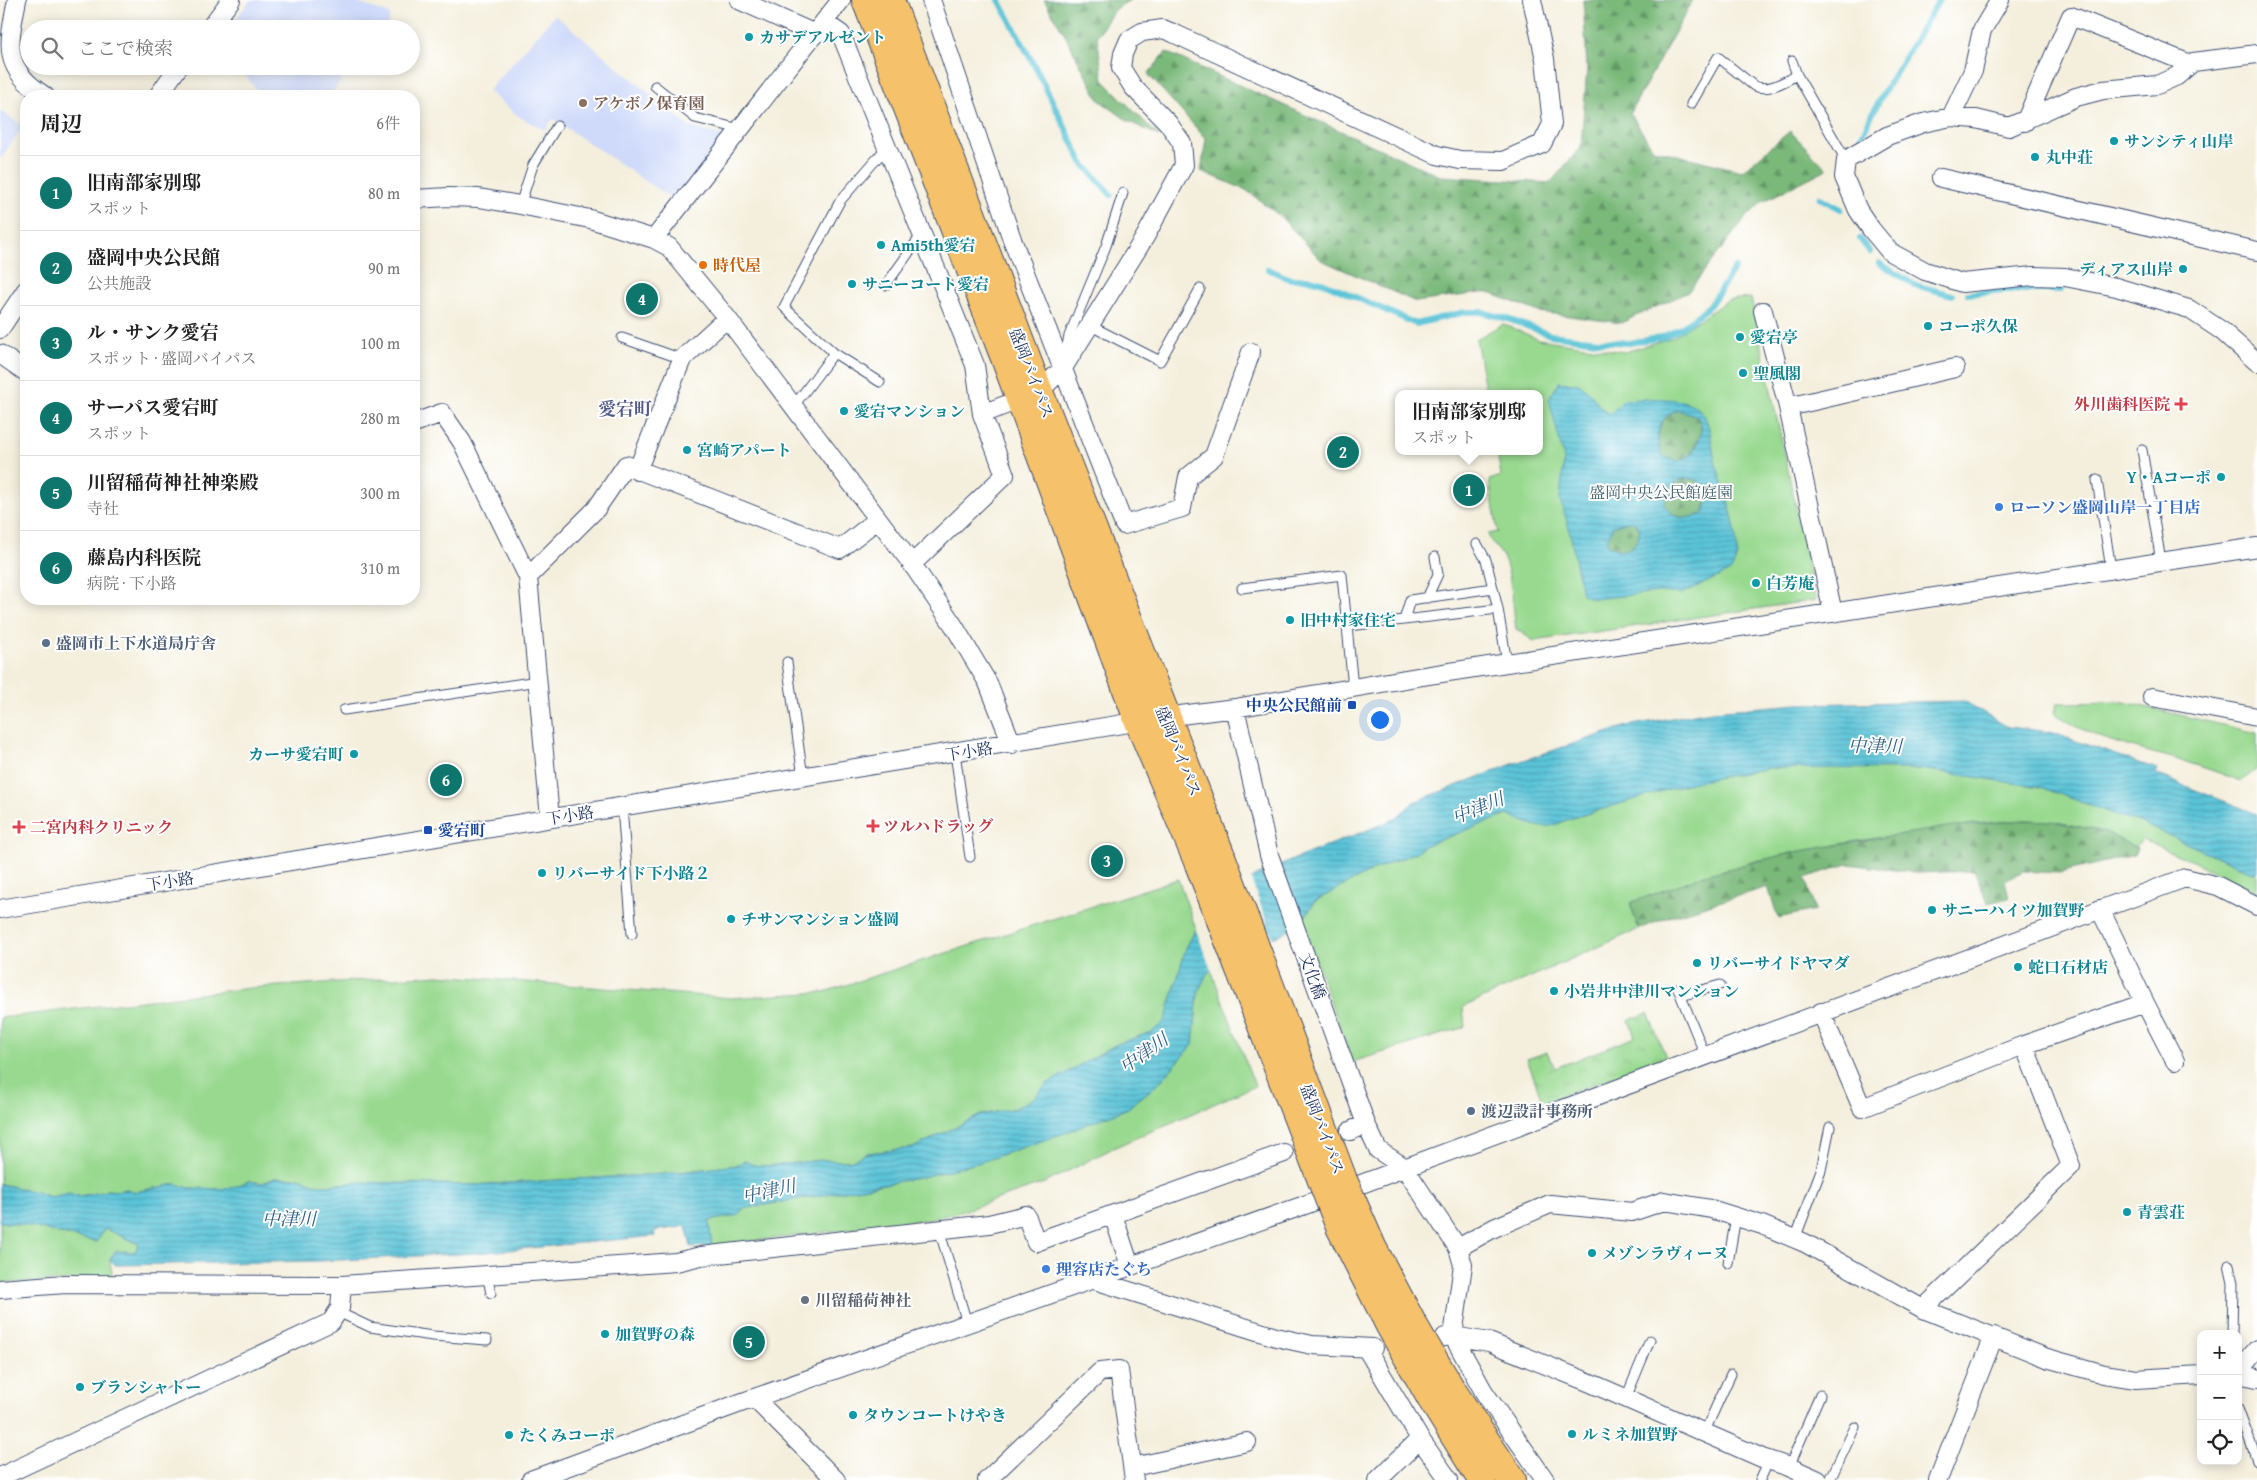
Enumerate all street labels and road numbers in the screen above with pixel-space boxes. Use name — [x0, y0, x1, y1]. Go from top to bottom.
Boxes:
street label: 盛岡バイパス — [1004, 324, 1060, 422]
street label: 盛岡バイパス — [1150, 702, 1208, 800]
street label: 下小路 — [943, 735, 995, 767]
street label: 下小路 — [544, 799, 596, 831]
street label: 下小路 — [144, 865, 196, 897]
street label: 文化橋 — [1294, 949, 1332, 1003]
street label: 盛岡バイパス — [1295, 1080, 1351, 1178]

